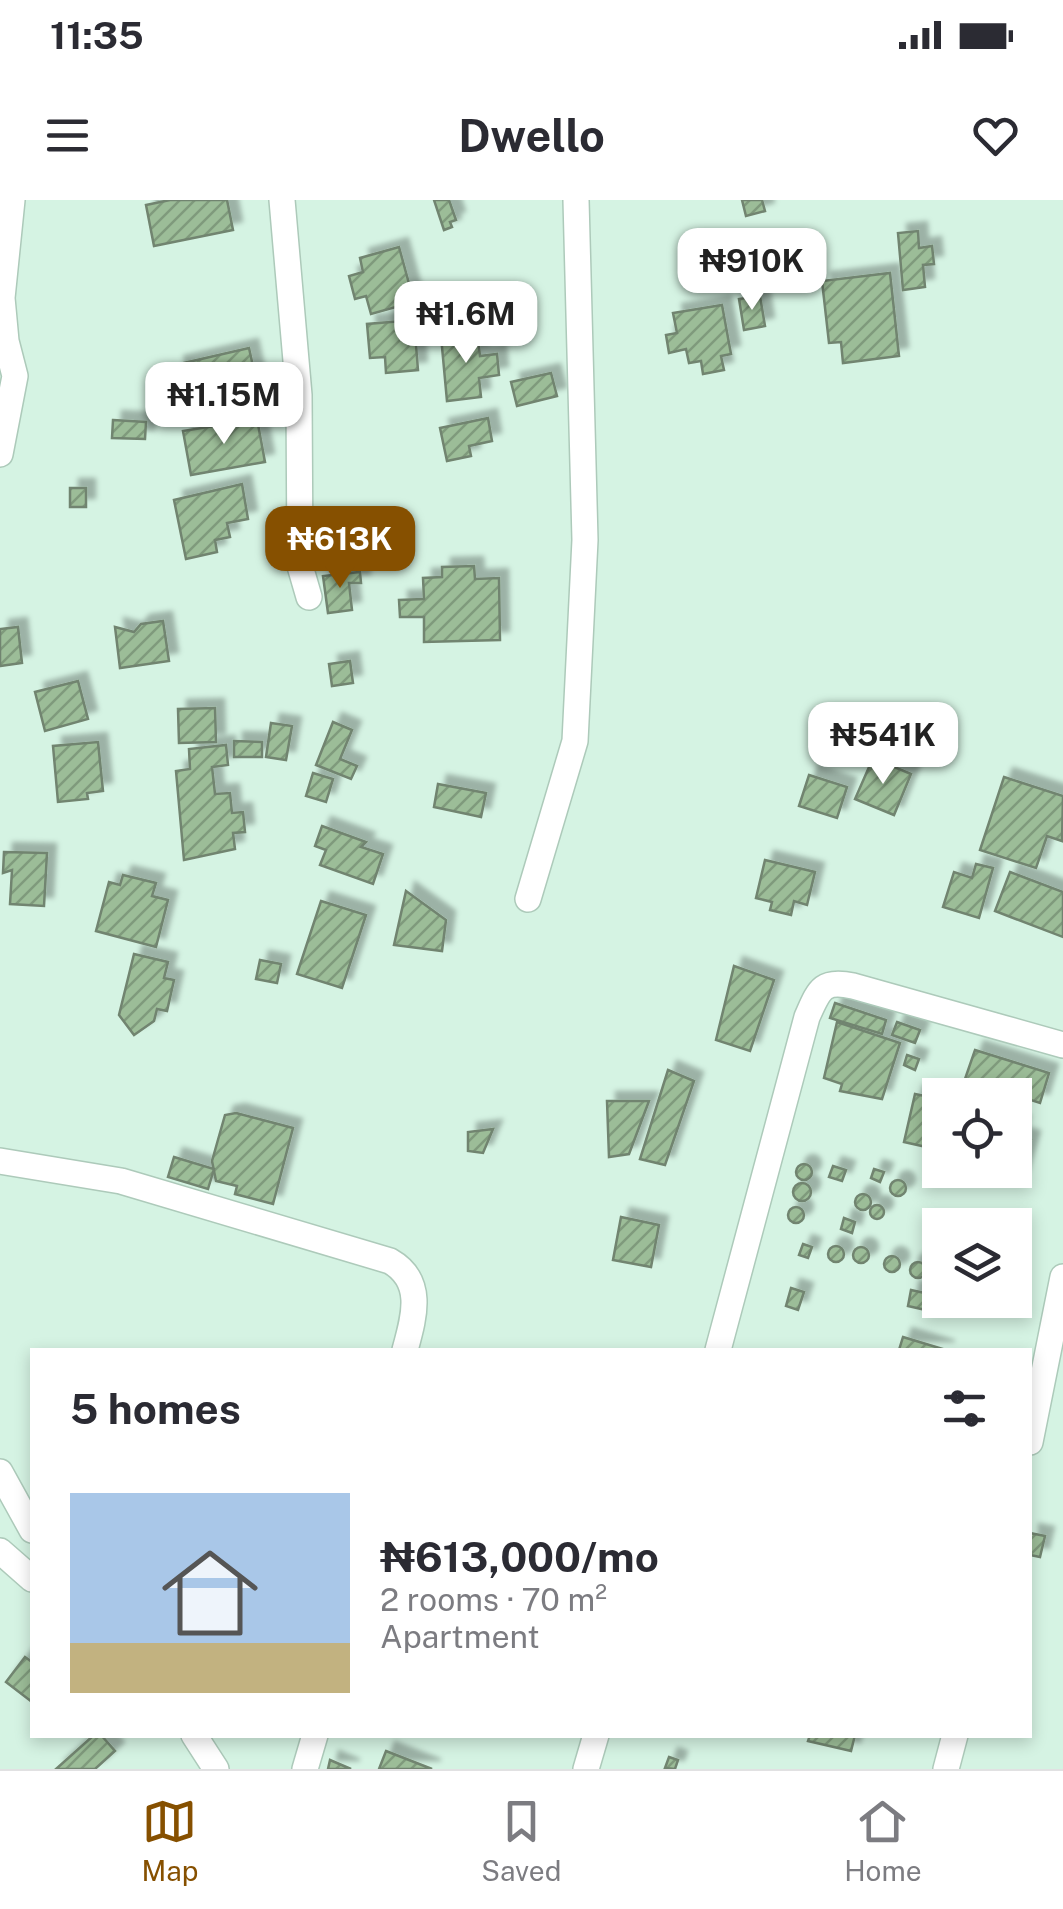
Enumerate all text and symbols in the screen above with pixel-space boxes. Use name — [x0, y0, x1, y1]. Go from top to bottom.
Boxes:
text: 11:35 — [50, 13, 144, 58]
icon: menu — [40, 108, 95, 163]
icon: heart — [968, 108, 1023, 163]
text: Dwello — [458, 109, 605, 162]
pin: ₦910K — [682, 228, 822, 313]
text: ₦910K — [700, 242, 804, 279]
pin: ₦1.6M — [396, 281, 536, 366]
text: ₦1.6M — [416, 295, 516, 332]
pin: ₦1.15M — [143, 362, 305, 447]
text: ₦1.15M — [167, 376, 281, 413]
pin: ₦613K — [270, 506, 410, 591]
text: ₦613K — [287, 520, 393, 557]
pin: ₦541K — [813, 702, 953, 787]
text: ₦541K — [830, 716, 936, 753]
map controls — [922, 1078, 1032, 1318]
button: locate — [922, 1078, 1032, 1188]
button: layers — [922, 1208, 1032, 1318]
icon: filters — [937, 1381, 992, 1436]
text: 5 homes — [70, 1384, 241, 1433]
text: ₦613,000/mo — [380, 1532, 659, 1581]
icon: home — [150, 1533, 270, 1653]
text: 2 rooms · 70 m² — [380, 1581, 607, 1618]
text: Apartment — [380, 1618, 540, 1655]
tab: Map — [141, 1794, 198, 1887]
tab: Saved — [481, 1794, 561, 1887]
tab: Home — [844, 1794, 922, 1887]

